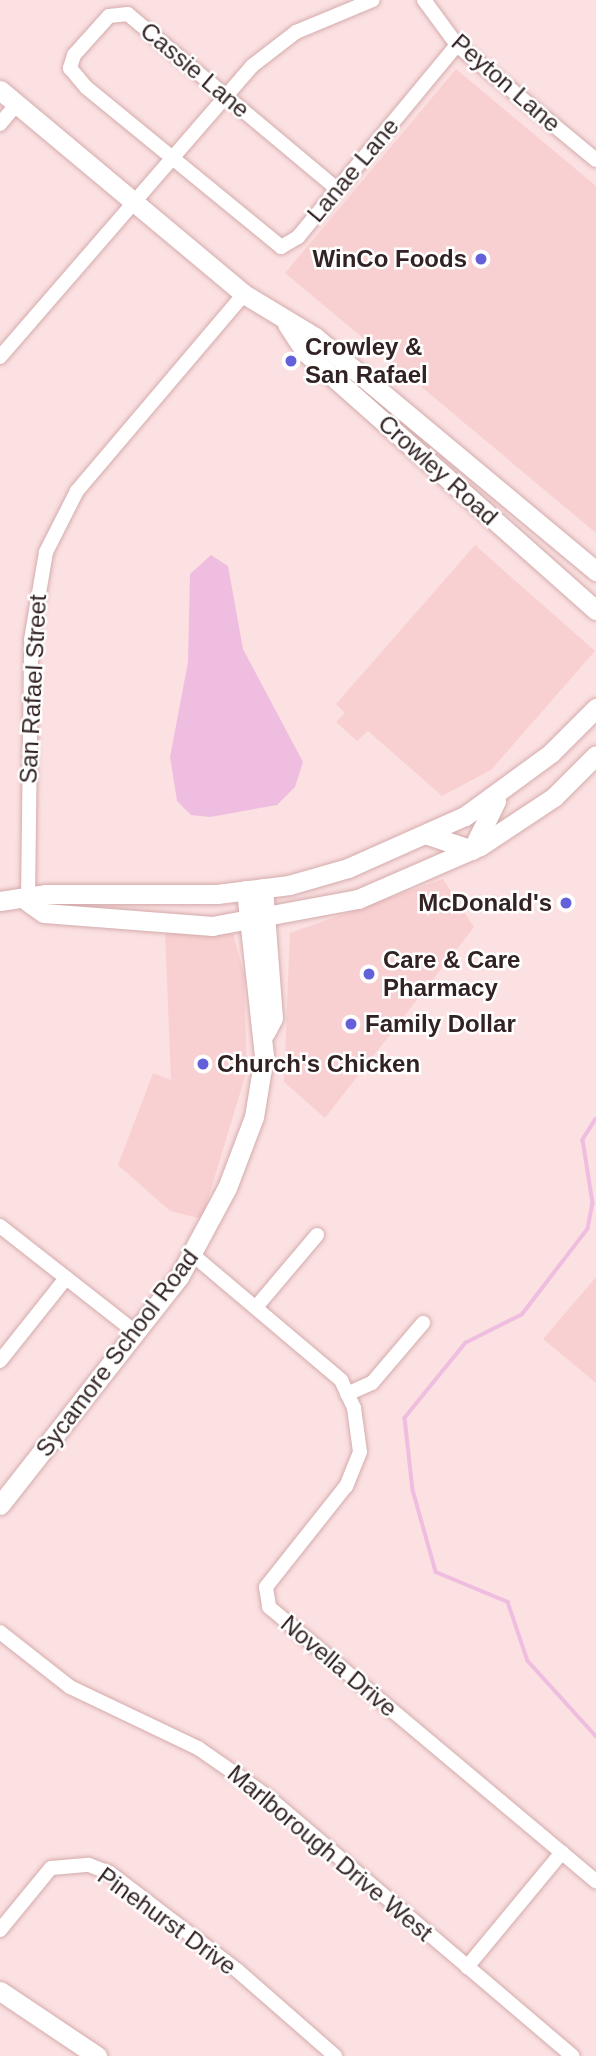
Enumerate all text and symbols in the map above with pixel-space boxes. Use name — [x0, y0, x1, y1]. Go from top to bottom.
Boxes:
street label: Cassie Lane — [135, 16, 255, 124]
street label: Peyton Lane — [446, 28, 566, 138]
street label: Lanae Lane — [301, 112, 405, 228]
place label: WinCo Foods — [313, 245, 467, 273]
marker: WinCo Foods — [473, 251, 489, 267]
place label: Crowley & San Rafael — [305, 333, 428, 389]
marker: Crowley & San Rafael — [283, 353, 299, 369]
street label: Crowley Road — [372, 409, 504, 531]
street label: San Rafael Street — [14, 594, 52, 784]
place label: McDonald's — [418, 889, 552, 917]
marker: McDonald's — [558, 895, 574, 911]
place label: Care & Care Pharmacy — [383, 946, 520, 1002]
marker: Care & Care Pharmacy — [361, 966, 377, 982]
place label: Family Dollar — [365, 1010, 516, 1038]
marker: Family Dollar — [343, 1016, 359, 1032]
place label: Church's Chicken — [217, 1050, 420, 1078]
marker: Church's Chicken — [195, 1056, 211, 1072]
street label: Sycamore School Road — [30, 1244, 204, 1462]
street label: Novella Drive — [275, 1609, 403, 1723]
street label: Marlborough Drive West — [222, 1759, 438, 1947]
street label: Pinehurst Drive — [92, 1861, 242, 1981]

